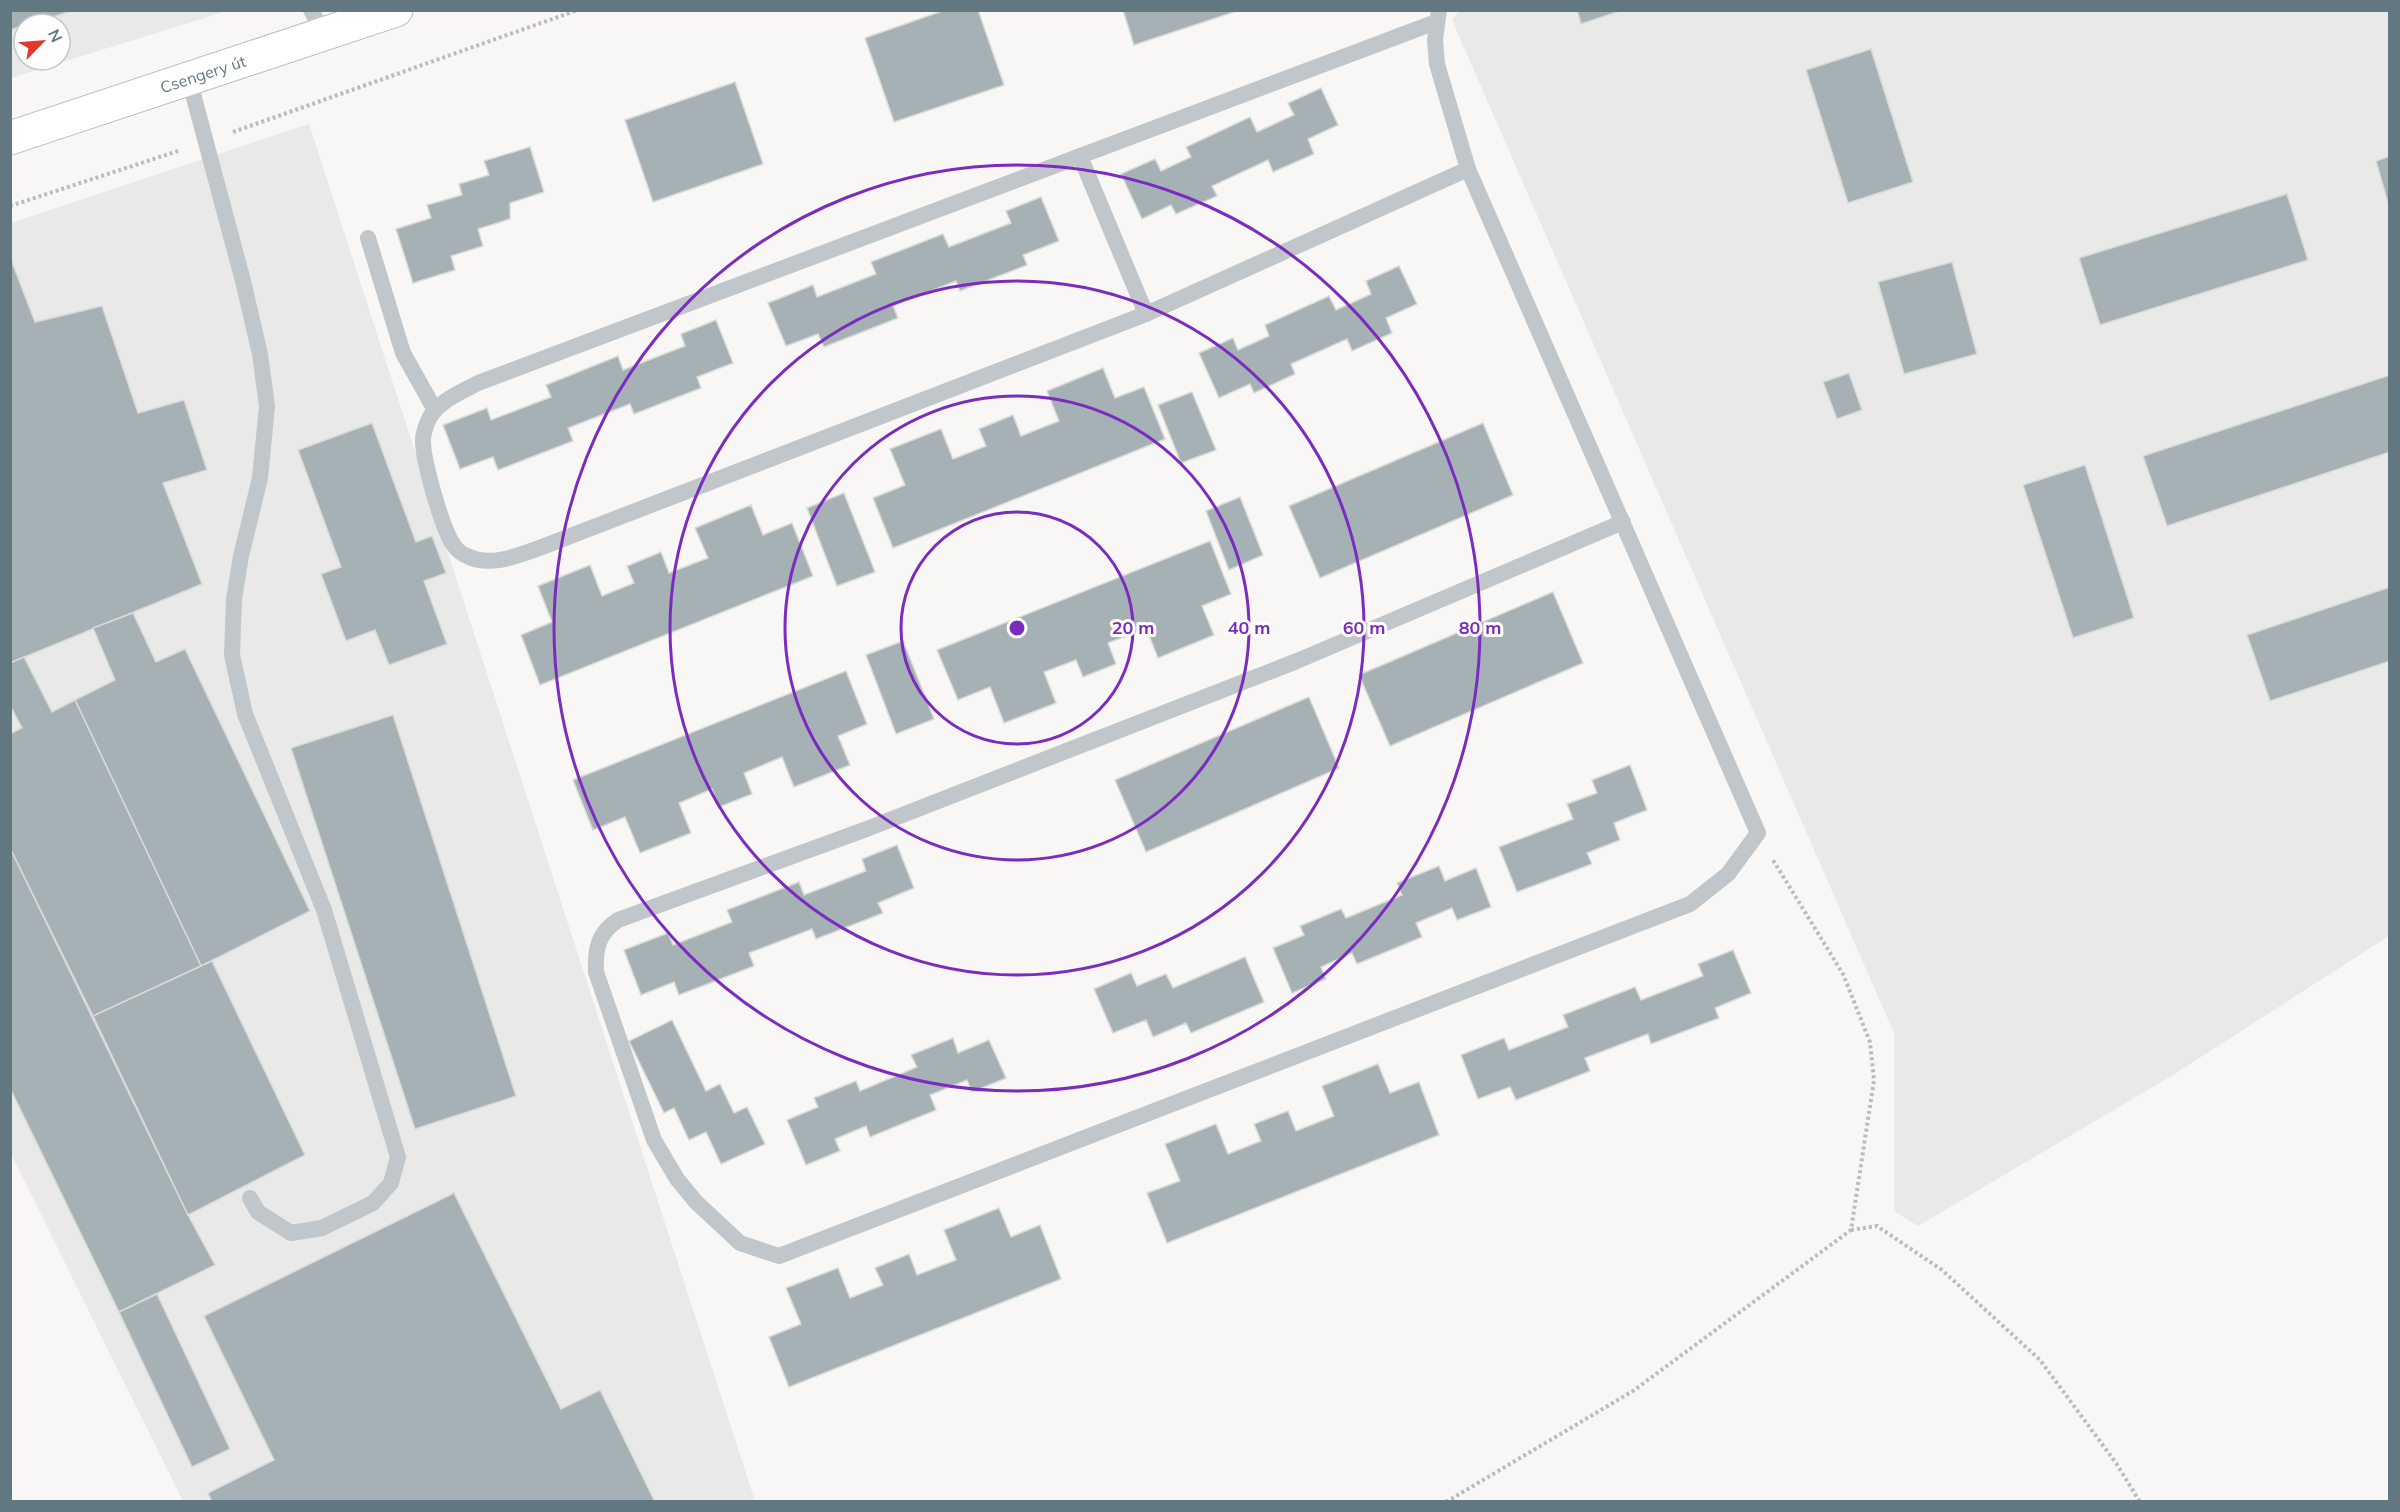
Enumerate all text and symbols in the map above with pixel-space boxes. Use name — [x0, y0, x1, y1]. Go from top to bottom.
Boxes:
north arrow — [12, 12, 72, 72]
text: N — [44, 26, 67, 45]
street label: Csengery út — [158, 51, 249, 97]
text: 20 m — [1112, 616, 1154, 639]
text: 40 m — [1228, 616, 1270, 639]
text: 60 m — [1343, 616, 1385, 639]
text: 80 m — [1459, 616, 1501, 639]
centre of rings — [1007, 618, 1027, 638]

